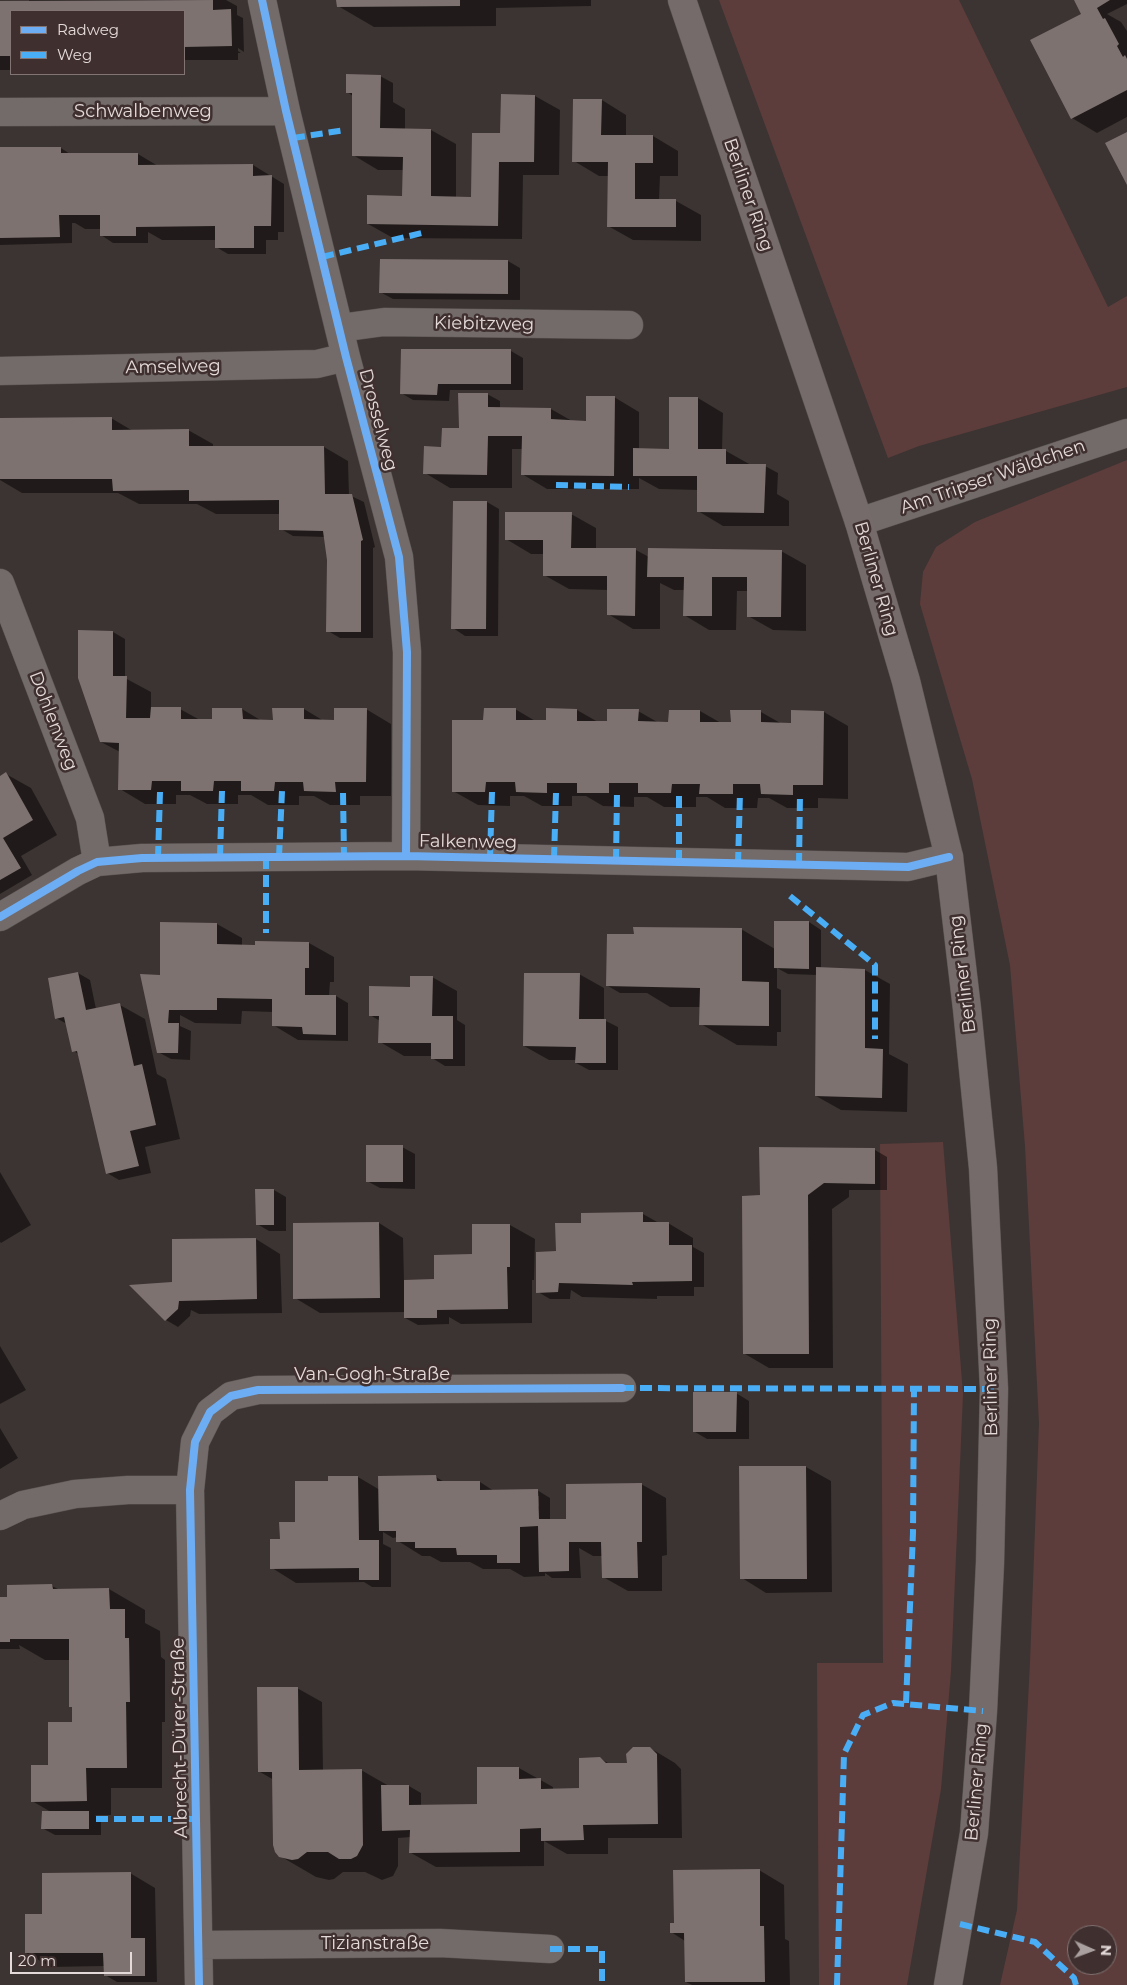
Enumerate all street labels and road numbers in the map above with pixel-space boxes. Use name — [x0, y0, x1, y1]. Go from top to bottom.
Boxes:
street label: Schwalbenweg — [74, 101, 212, 123]
street label: Berliner Ring — [718, 135, 778, 255]
street label: Kiebitzweg — [434, 312, 534, 336]
street label: Amselweg — [125, 355, 221, 379]
street label: Drosselweg — [354, 366, 402, 474]
street label: Am Tripser Wäldchen — [898, 435, 1088, 519]
street label: Berliner Ring — [849, 519, 903, 639]
street label: Dohlenweg — [24, 668, 82, 774]
street label: Falkenweg — [419, 830, 517, 854]
street label: Berliner Ring — [945, 914, 981, 1034]
street label: Berliner Ring — [979, 1318, 1003, 1436]
street label: Van-Gogh-Straße — [294, 1364, 450, 1386]
street label: Albrecht-Dürer-Straße — [167, 1637, 193, 1839]
street label: Berliner Ring — [961, 1722, 993, 1842]
street label: Tizianstraße — [321, 1933, 429, 1955]

